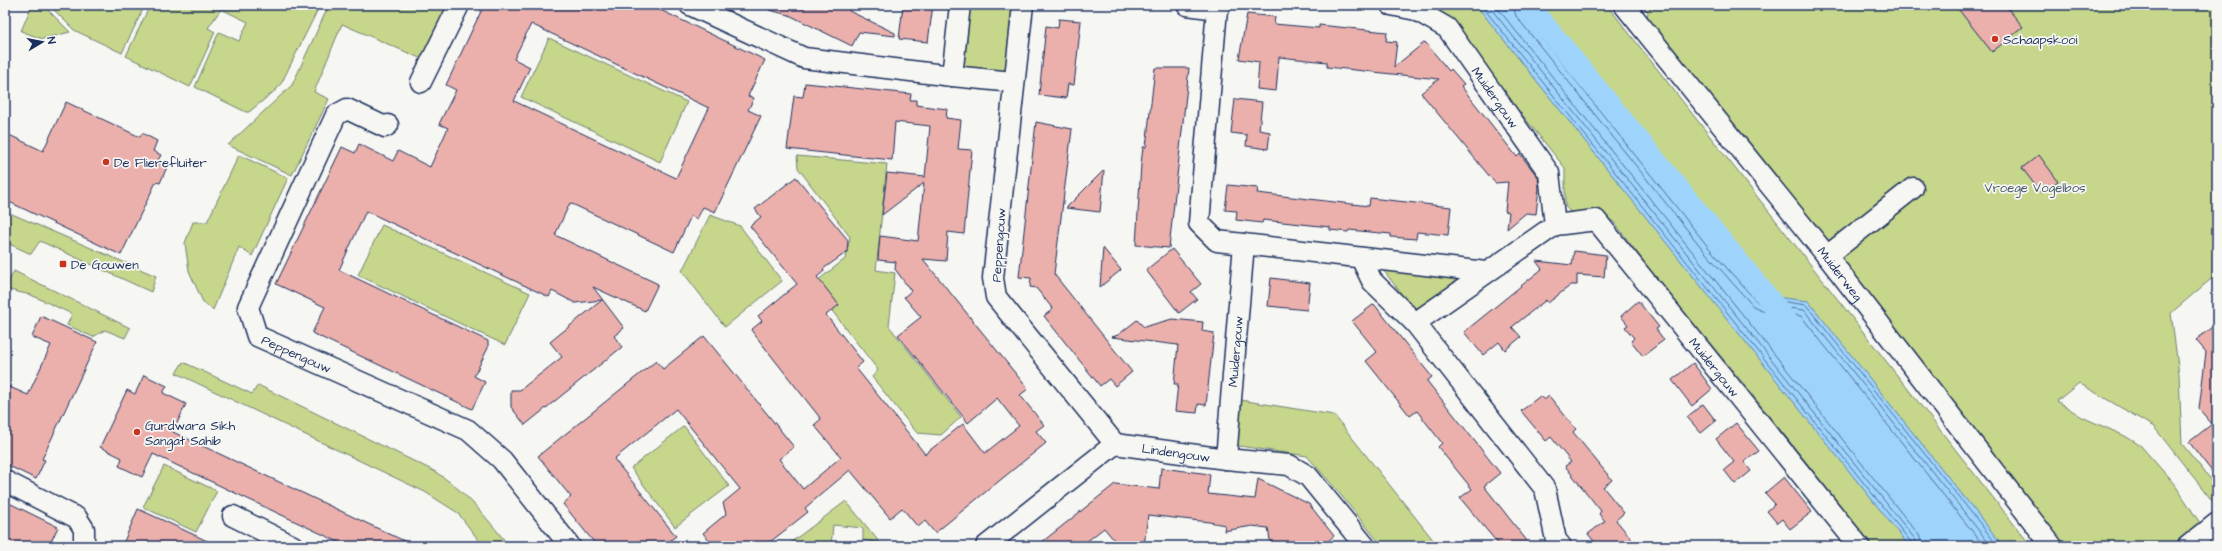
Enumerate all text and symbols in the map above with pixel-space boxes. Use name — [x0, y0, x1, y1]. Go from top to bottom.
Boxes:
north arrow — [22, 22, 62, 62]
place label: Schaapskooi — [2003, 31, 2078, 49]
marker: Schaapskooi — [1990, 34, 2000, 44]
text: N — [43, 36, 59, 45]
street label: Muidergouw — [1467, 63, 1523, 132]
place label: De Flierefluiter — [114, 154, 207, 172]
marker: De Flierefluiter — [101, 157, 111, 167]
park label: Vroege Vogelbos — [1985, 179, 2086, 198]
street label: Peppengouw — [987, 207, 1012, 283]
street label: Muiderweg — [1813, 243, 1867, 306]
place label: De Gouwen — [71, 256, 139, 274]
marker: De Gouwen — [58, 259, 68, 269]
street label: Muidergouw — [1224, 315, 1248, 388]
street label: Peppengouw — [258, 331, 334, 378]
street label: Muidergouw — [1684, 334, 1743, 401]
place label: Gurdwara Sikh Sangat Sahib — [145, 417, 236, 451]
marker: Gurdwara Sikh Sangat Sahib — [132, 427, 142, 437]
street label: Lindengouw — [1141, 440, 1211, 467]

